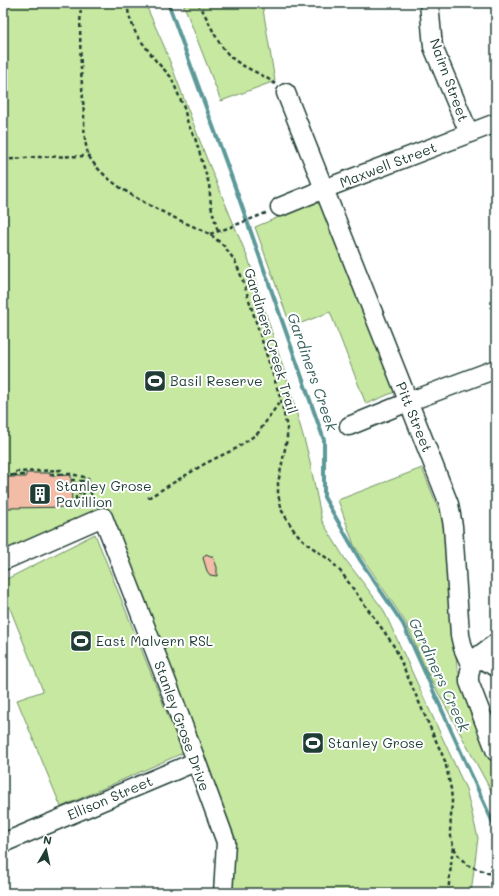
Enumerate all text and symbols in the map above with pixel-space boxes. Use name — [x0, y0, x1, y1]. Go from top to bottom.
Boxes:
street label: Nairn Street — [426, 36, 473, 124]
street label: Maxwell Street — [337, 137, 439, 192]
street label: Gardiners Creek Trail — [240, 266, 303, 416]
water label: Gardiners Creek — [283, 310, 343, 435]
sports icon: Basil Reserve — [142, 368, 168, 394]
place label: Basil Reserve — [170, 371, 263, 390]
street label: Pitt Street — [392, 379, 437, 455]
place label: Stanley Grose Pavillion — [56, 476, 152, 511]
building icon: Stanley Grose Pavillion — [27, 481, 53, 507]
water label: Gardiners Creek — [405, 614, 476, 736]
sports icon: East Malvern RSL — [68, 628, 94, 654]
place label: East Malvern RSL — [96, 631, 214, 650]
street label: Stanley Grose Drive — [150, 658, 215, 794]
sports icon: Stanley Grose — [300, 730, 326, 756]
place label: Stanley Grose — [328, 733, 424, 752]
street label: Ellison Street — [64, 771, 156, 824]
north arrow — [26, 830, 66, 870]
text: N — [42, 832, 53, 848]

